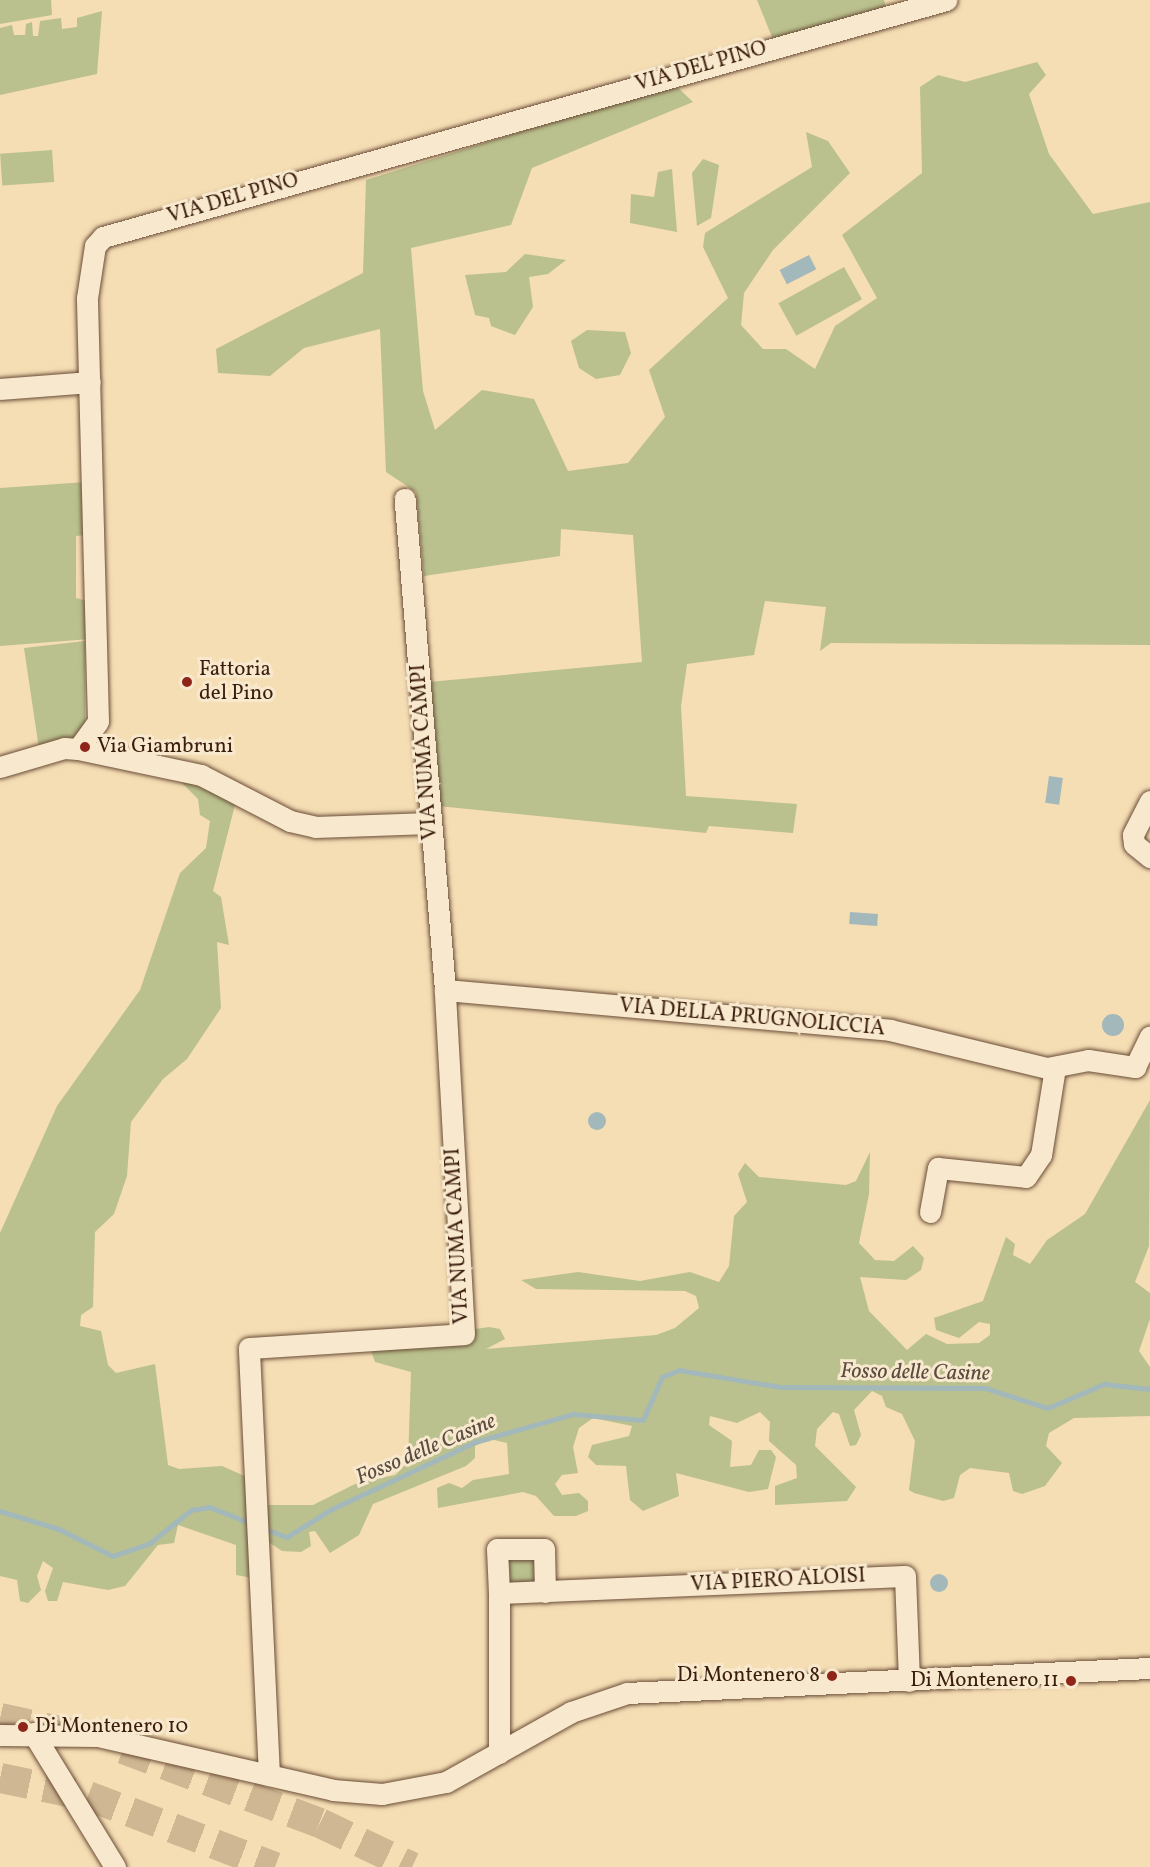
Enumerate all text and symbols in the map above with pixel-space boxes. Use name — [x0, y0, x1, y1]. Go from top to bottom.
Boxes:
street label: VIA DEL PINO — [632, 36, 770, 98]
street label: VIA DEL PINO — [164, 168, 302, 230]
place label: Fattoria del Pino — [199, 657, 274, 707]
street label: VIA NUMA CAMPI — [406, 663, 444, 841]
marker: Fattoria del Pino — [180, 675, 194, 689]
place label: Via Giambruni — [97, 734, 233, 760]
marker: Via Giambruni — [78, 740, 92, 754]
street label: VIA DELLA PRUGNOLICCIA — [618, 994, 886, 1042]
street label: VIA NUMA CAMPI — [441, 1147, 475, 1325]
water label: Fosso delle Casine — [840, 1358, 990, 1388]
water label: Fosso delle Casine — [352, 1409, 500, 1491]
street label: VIA PIERO ALOISI — [690, 1564, 866, 1598]
place label: Di Montenero 8 — [677, 1663, 820, 1689]
place label: Di Montenero 11 — [910, 1668, 1059, 1694]
marker: Di Montenero 8 — [825, 1669, 839, 1683]
marker: Di Montenero 11 — [1064, 1674, 1078, 1688]
place label: Di Montenero 10 — [35, 1714, 188, 1740]
marker: Di Montenero 10 — [16, 1720, 30, 1734]

